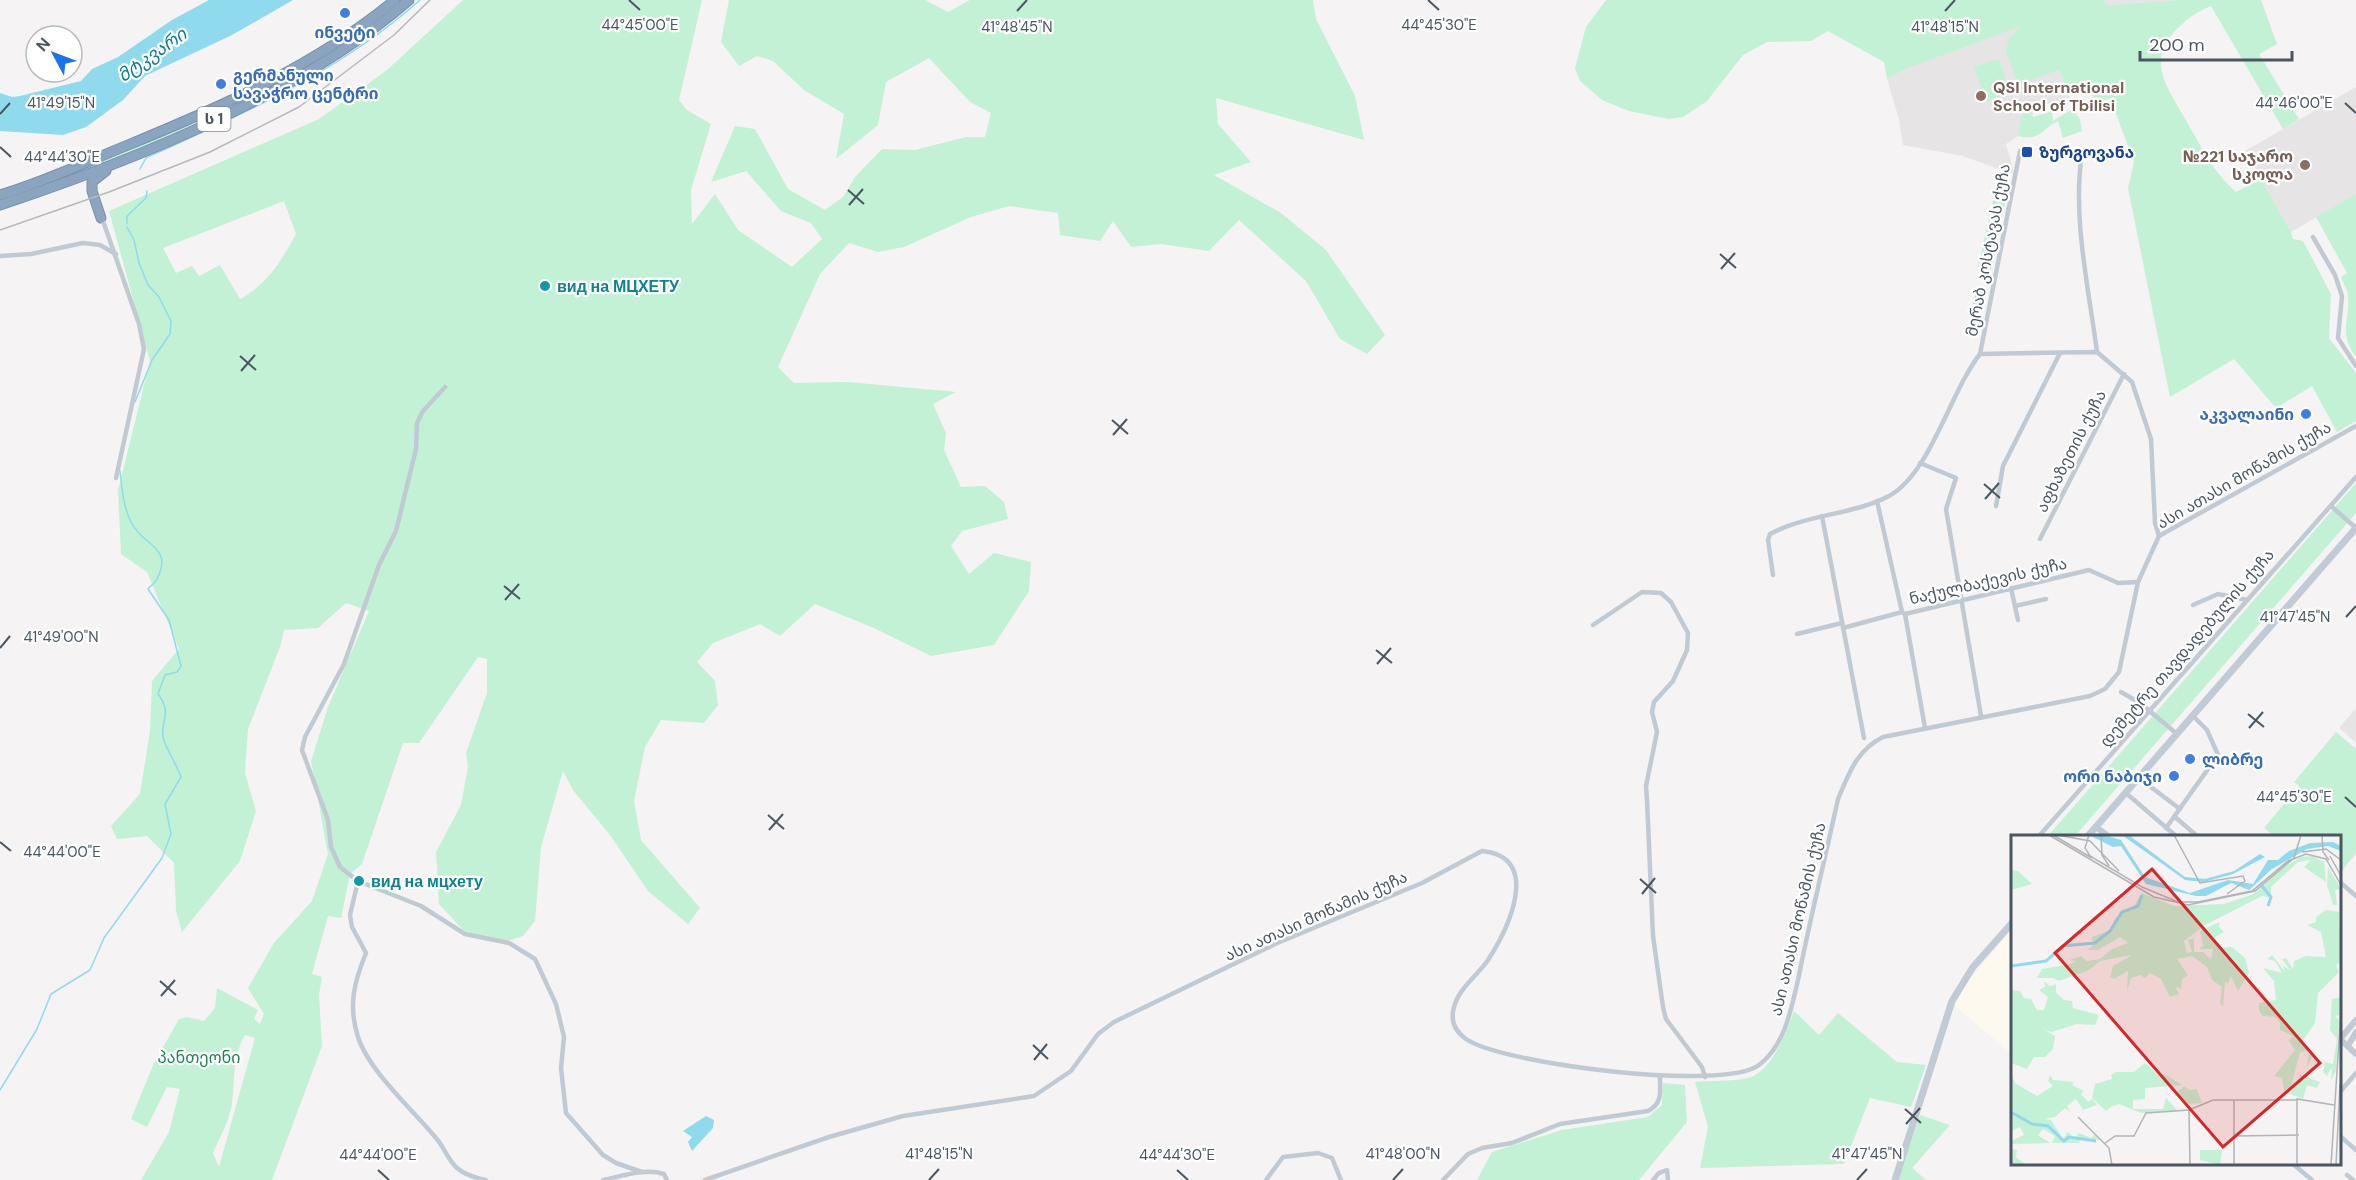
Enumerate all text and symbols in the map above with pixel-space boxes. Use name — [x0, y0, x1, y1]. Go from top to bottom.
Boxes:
marker: ინვეტი — [338, 6, 352, 20]
text: 44°45'00"E — [601, 15, 679, 35]
text: 44°45'30"E — [1401, 15, 1477, 35]
text: 41°48'45"N — [981, 17, 1053, 37]
text: 41°48'15"N — [1911, 17, 1979, 37]
water label: მტკვარი — [113, 22, 192, 88]
place label: ინვეტი — [314, 22, 376, 43]
north arrow — [24, 24, 84, 84]
scale bar — [2140, 24, 2292, 62]
text: N — [31, 33, 55, 56]
text: 200 m — [2149, 33, 2205, 57]
place label: გერმანული სავაჭრო ცენტრი — [233, 65, 378, 104]
marker: გერმანული სავაჭრო ცენტრი — [214, 77, 228, 91]
place label: QSI International School of Tbilisi — [1993, 77, 2124, 116]
marker: QSI International School of Tbilisi — [1974, 89, 1988, 103]
text: 41°49'15"N — [27, 93, 95, 113]
text: 44°46'00"E — [2255, 93, 2333, 113]
road number: ს 1 — [198, 107, 230, 131]
place label: ზურგოვანა — [2039, 142, 2134, 163]
marker: ზურგოვანა — [2020, 145, 2034, 159]
place label: №221 საჯარო სკოლა — [2183, 146, 2293, 185]
text: 44°44'30"E — [24, 147, 100, 167]
marker: №221 საჯარო სკოლა — [2298, 158, 2312, 172]
street label: მერაბ კოსტავას ქუჩა — [1961, 162, 2015, 338]
place label: вид на МЦХЕТУ — [557, 276, 680, 297]
marker: вид на МЦХЕТУ — [538, 279, 552, 293]
street label: აფხაზეთის ქუჩა — [2031, 386, 2111, 516]
place label: აკვალაინი — [2199, 404, 2294, 425]
marker: აკვალაინი — [2299, 407, 2313, 421]
street label: ასი ათასი მოწამის ქუჩა — [2153, 416, 2335, 534]
street label: დემეტრე თავდადებულის ქუჩა — [2095, 545, 2279, 751]
street label: ნაქულბაქევის ქუჩა — [1907, 553, 2069, 609]
text: 41°47'45"N — [2260, 607, 2330, 627]
text: 41°49'00"N — [23, 627, 99, 647]
place label: ლიბრე — [2202, 749, 2263, 770]
marker: ლიბრე — [2183, 752, 2197, 766]
place label: ორი ნაბიჯი — [2063, 766, 2162, 787]
marker: ორი ნაბიჯი — [2167, 769, 2181, 783]
text: 44°45'30"E — [2256, 787, 2332, 807]
street label: ასი ათასი მოწამის ქუჩა — [1766, 820, 1830, 1018]
inset map — [2011, 835, 2341, 1165]
text: 44°44'00"E — [23, 842, 101, 862]
street label: ასი ათასი მოწამის ქუჩა — [1221, 866, 1411, 966]
place label: вид на мцхету — [371, 871, 483, 892]
marker: вид на мцхету — [352, 874, 366, 888]
park label: პანთეონი — [158, 1047, 240, 1068]
text: 41°48'15"N — [905, 1144, 973, 1164]
text: 41°48'00"N — [1366, 1144, 1440, 1164]
text: 41°47'45"N — [1832, 1144, 1902, 1164]
text: 44°44'00"E — [339, 1145, 417, 1165]
text: 44°44'30"E — [1139, 1145, 1215, 1165]

